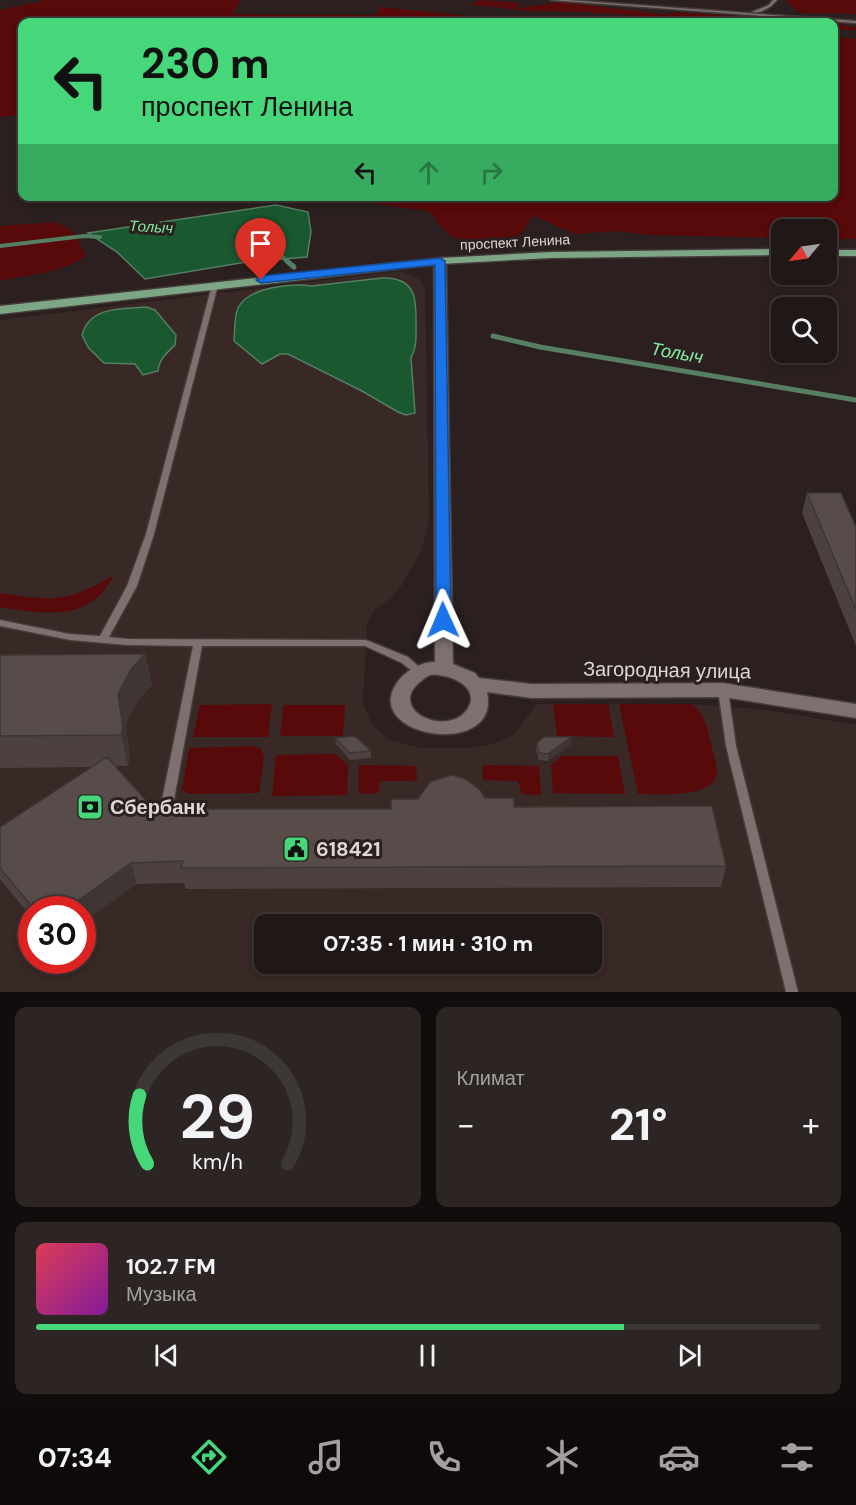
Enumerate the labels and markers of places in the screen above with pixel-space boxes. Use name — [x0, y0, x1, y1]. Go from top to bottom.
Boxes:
pin — [235, 218, 286, 280]
bank icon: Сбербанк — [75, 792, 105, 822]
place label: Сбербанк — [110, 794, 206, 820]
public building icon: 618421 — [281, 834, 311, 864]
place label: 618421 — [316, 836, 380, 862]

